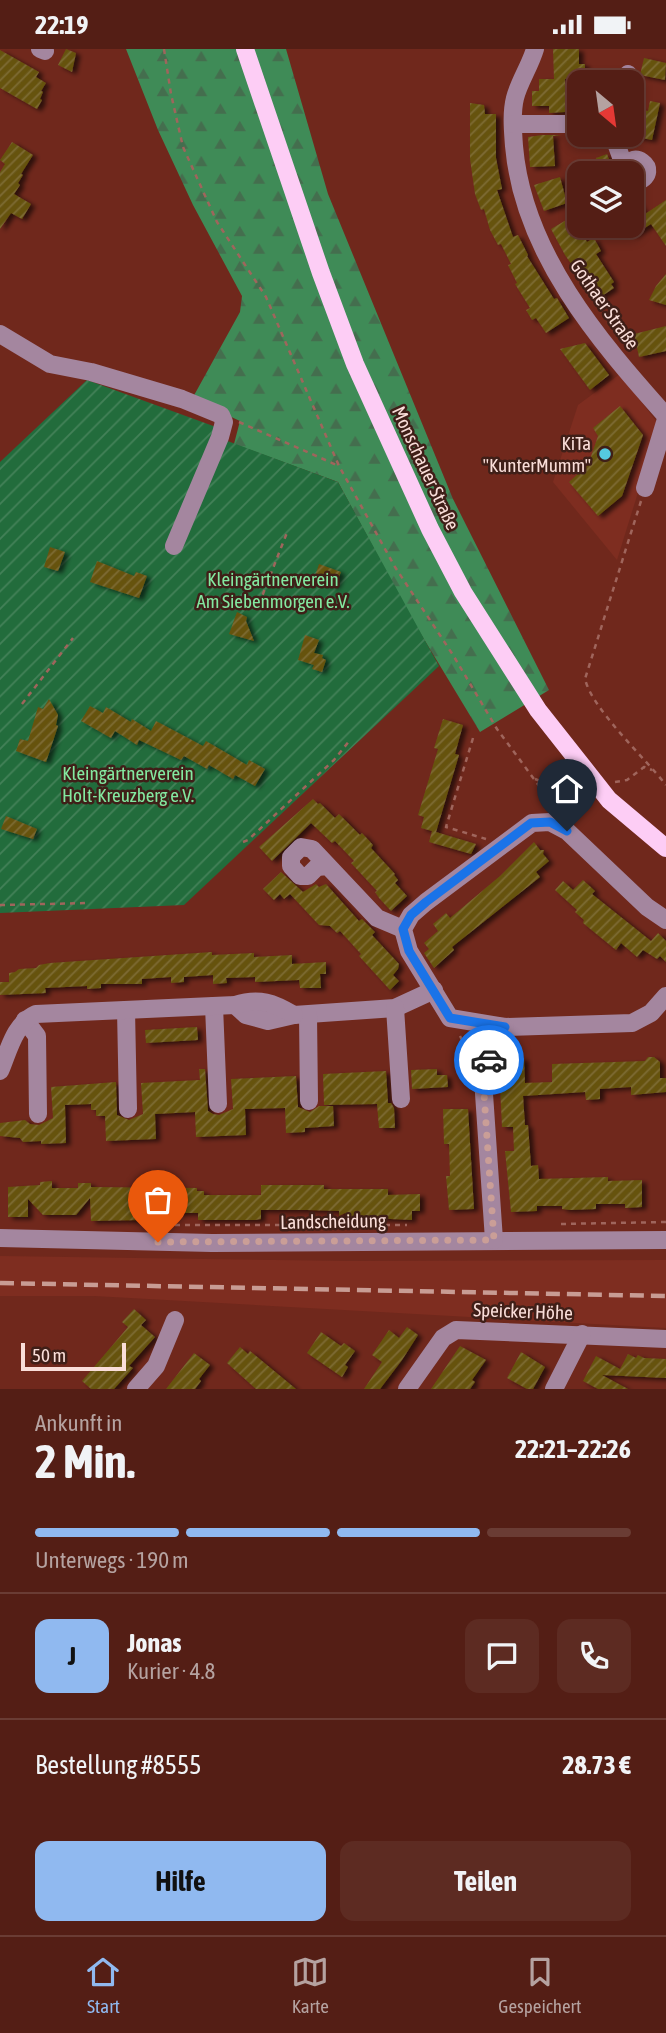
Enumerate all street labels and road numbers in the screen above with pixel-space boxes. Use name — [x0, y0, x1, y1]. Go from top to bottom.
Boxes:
street label: Gothaer Straße — [566, 255, 644, 353]
street label: Monschauer Straße — [388, 403, 464, 533]
street label: Landscheidung — [280, 1209, 387, 1233]
street label: Speicker Höhe — [473, 1298, 573, 1324]

